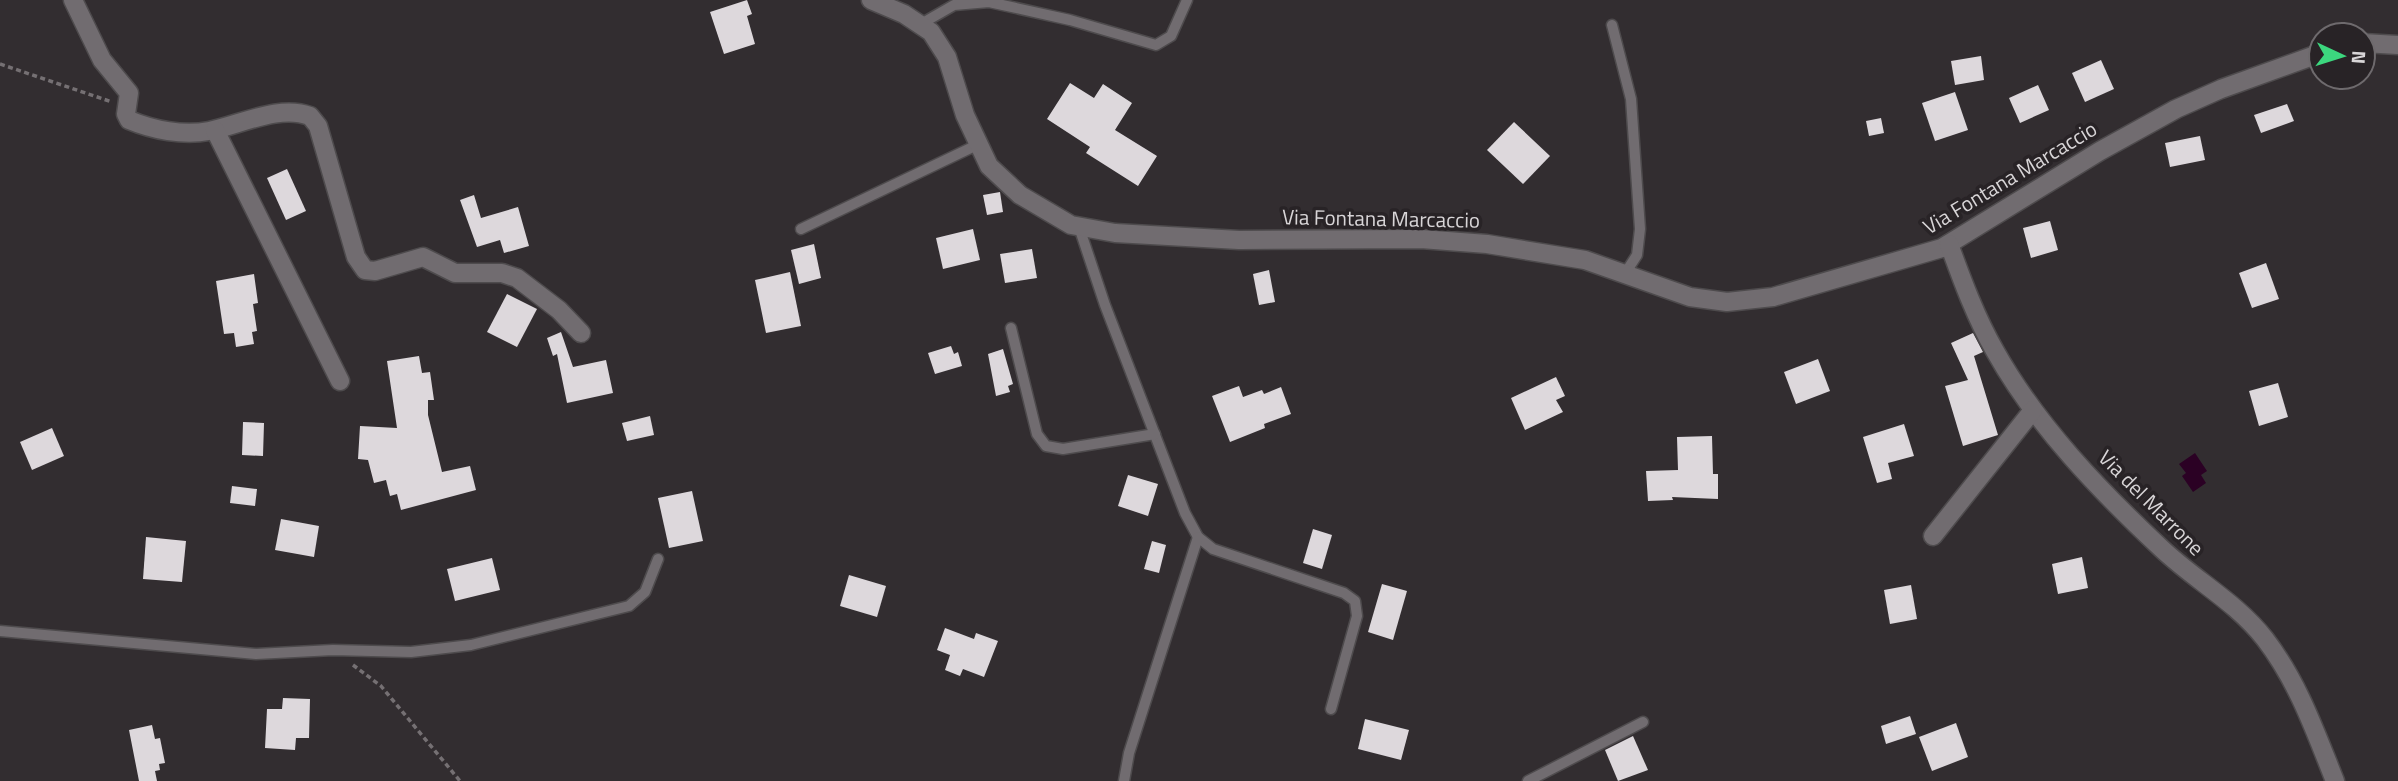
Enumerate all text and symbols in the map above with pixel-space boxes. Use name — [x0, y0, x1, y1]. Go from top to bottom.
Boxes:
north arrow — [2307, 21, 2377, 91]
text: N — [2345, 50, 2374, 65]
street label: Via Fontana Marcaccio — [1916, 112, 2103, 242]
street label: Via Fontana Marcaccio — [1282, 200, 1480, 236]
street label: Via del Marrone — [2091, 442, 2212, 563]

